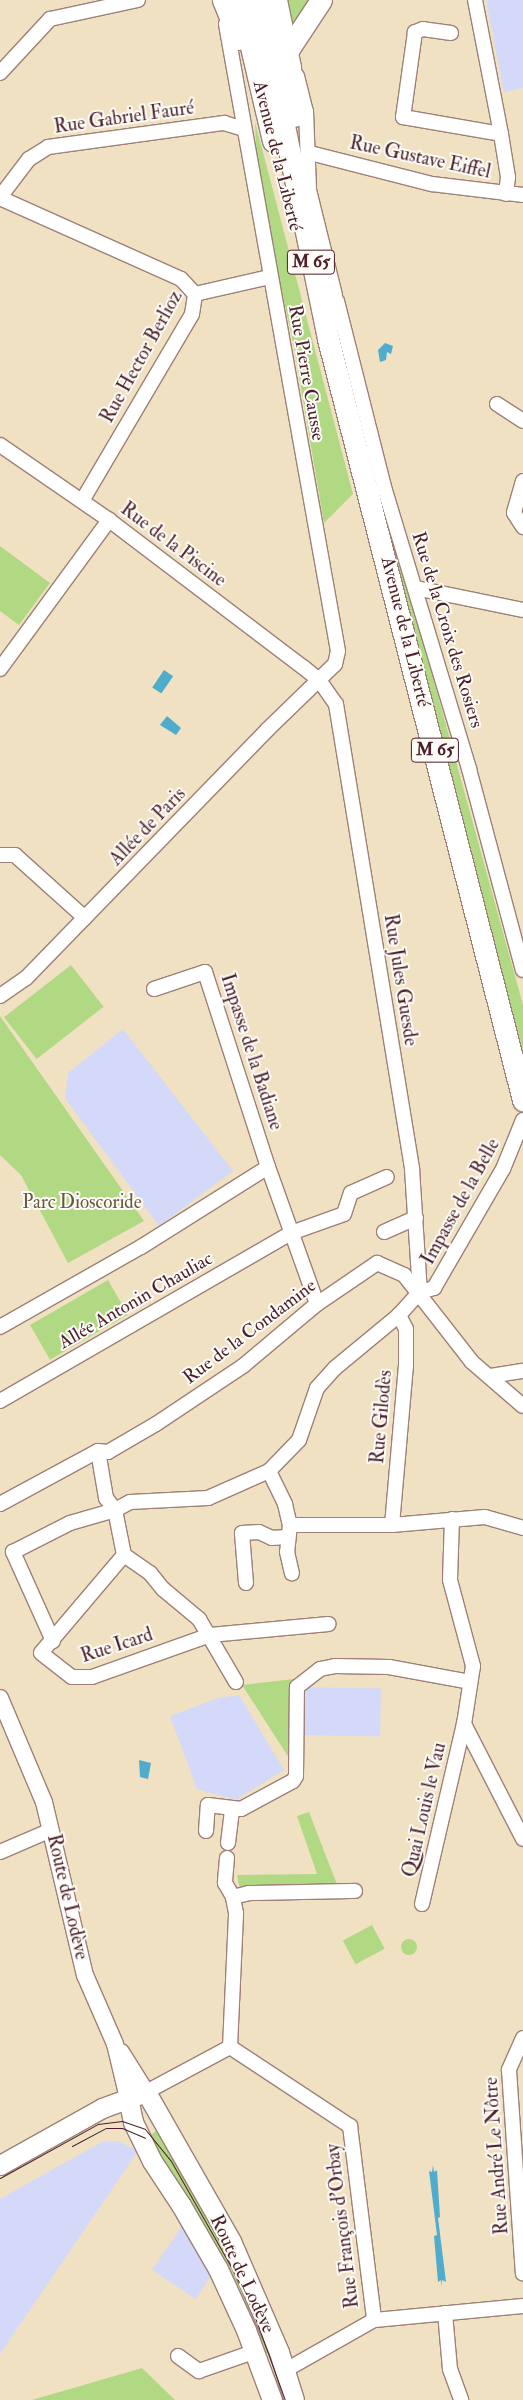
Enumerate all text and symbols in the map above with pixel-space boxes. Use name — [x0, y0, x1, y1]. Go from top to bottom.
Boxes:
street label: Avenue de la Liberté — [247, 78, 307, 234]
street label: Rue Gabriel Fauré — [53, 97, 195, 139]
street label: Rue Gustave Eiffel — [347, 132, 493, 184]
road number: M 65 — [286, 246, 336, 278]
street label: Rue Hector Berlioz — [96, 287, 188, 427]
street label: Rue Pierre Causse — [283, 303, 329, 443]
street label: Rue de la Piscine — [116, 498, 230, 592]
street label: Rue de la Croix des Rosiers — [406, 529, 488, 731]
street label: Avenue de la Liberté — [375, 554, 435, 710]
road number: M 65 — [410, 734, 460, 766]
street label: Allée de Paris — [105, 783, 191, 871]
street label: Rue Jules Guesde — [378, 912, 422, 1048]
street label: Impasse de la Badiane — [215, 971, 287, 1133]
street label: Impasse de la Belle — [417, 1135, 505, 1269]
park label: Parc Dioscoride — [22, 1192, 142, 1214]
street label: Allée Antonin Chauliac — [55, 1248, 217, 1354]
street label: Rue de la Condamine — [179, 1275, 321, 1389]
street label: Rue Gilodès — [367, 1369, 397, 1465]
street label: Rue Icard — [78, 1624, 156, 1668]
street label: Quai Louis le Vau — [398, 1741, 452, 1879]
street label: Route de Lodève — [41, 1832, 93, 1962]
street label: Rue André Le Nôtre — [480, 2076, 514, 2236]
street label: Rue François d'Orbay — [322, 2142, 364, 2310]
street label: Route de Lodève — [205, 2211, 279, 2337]

